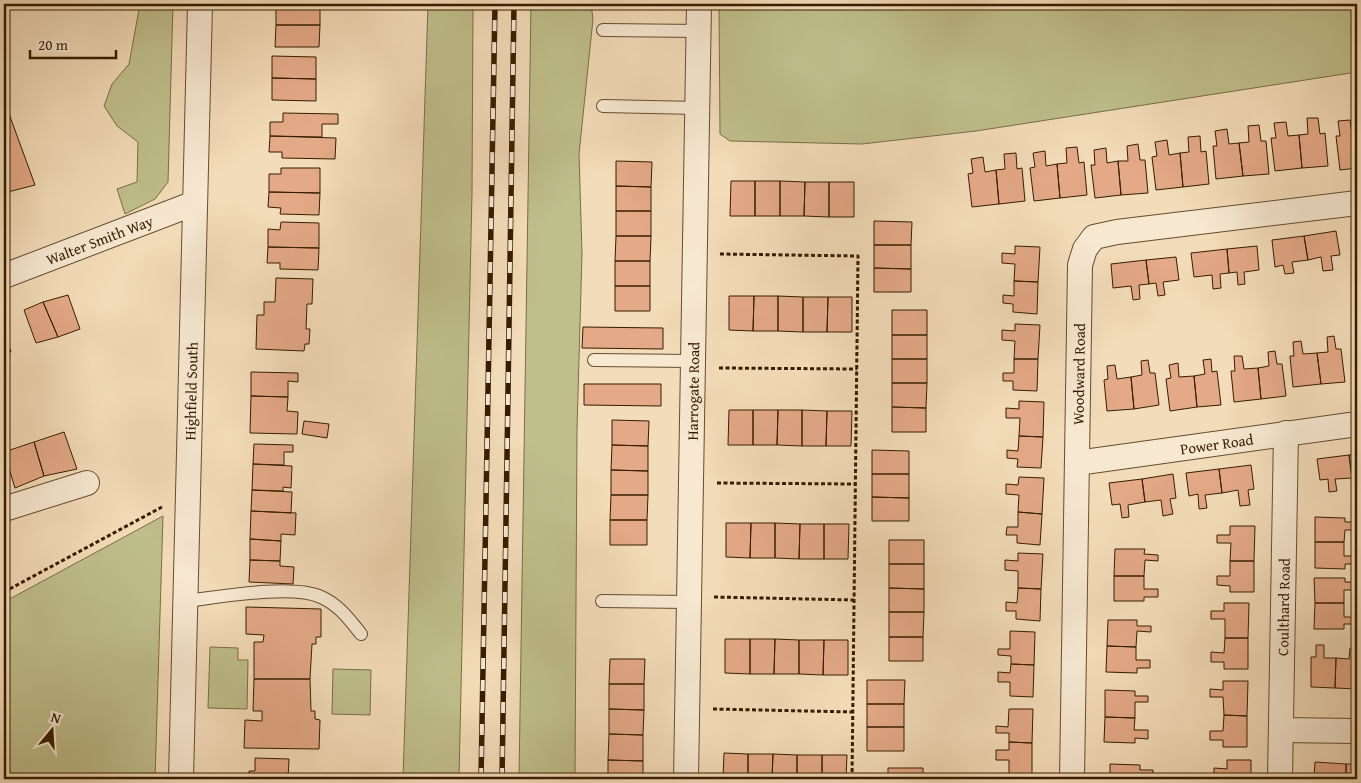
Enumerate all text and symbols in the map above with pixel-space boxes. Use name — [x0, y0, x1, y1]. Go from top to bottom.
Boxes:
scale bar — [30, 28, 116, 60]
text: 20 m — [38, 34, 69, 55]
street label: Walter Smith Way — [43, 209, 156, 270]
street label: Woodward Road — [1067, 323, 1090, 425]
street label: Highfield South — [179, 341, 202, 441]
street label: Harrogate Road — [681, 342, 704, 440]
street label: Power Road — [1179, 428, 1255, 459]
street label: Coulthard Road — [1272, 558, 1294, 656]
north arrow — [28, 706, 78, 756]
text: N — [48, 707, 64, 729]

